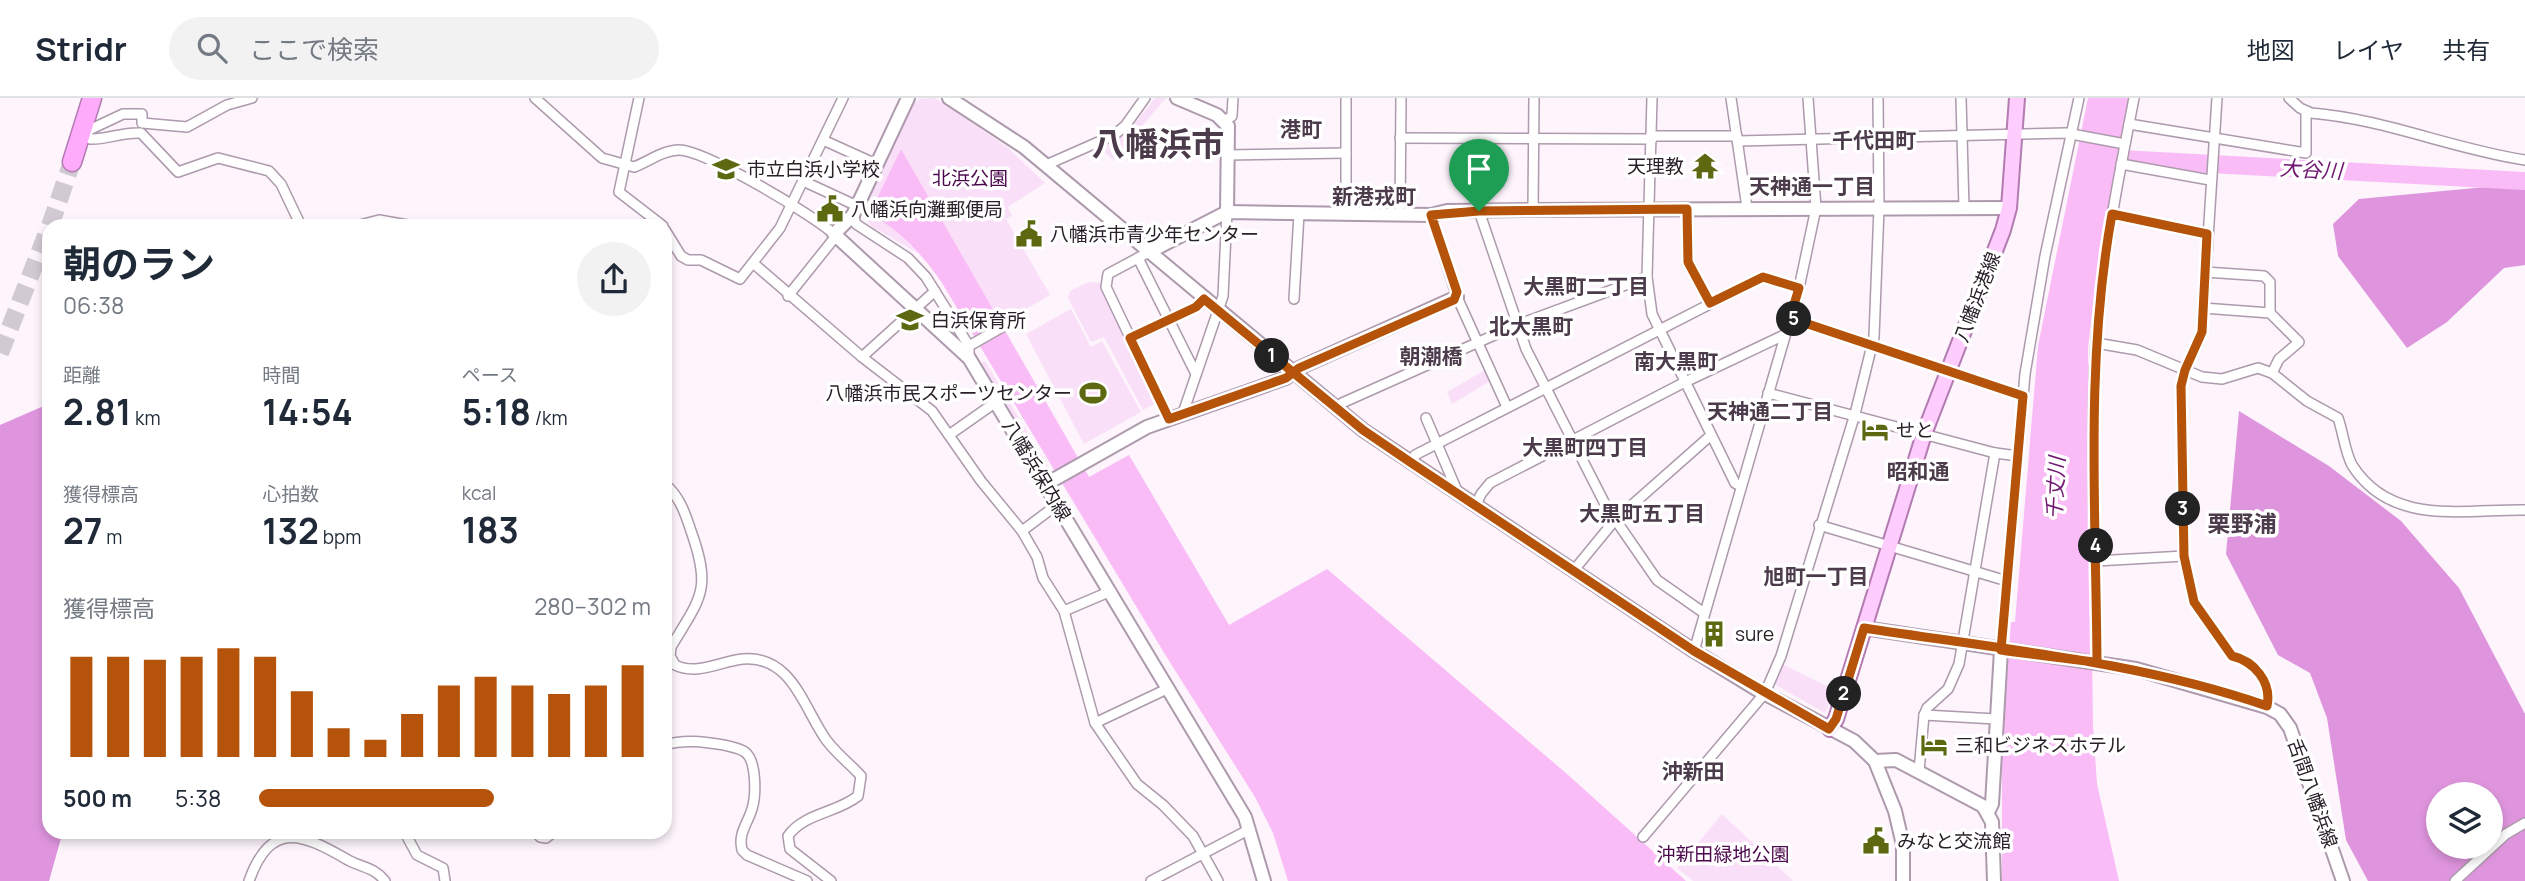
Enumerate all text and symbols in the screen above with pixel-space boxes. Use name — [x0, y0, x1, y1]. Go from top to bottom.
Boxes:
search box — [169, 17, 659, 80]
text: Stridr — [35, 26, 127, 71]
icon: search — [193, 29, 231, 67]
text: ここで検索 — [249, 31, 379, 67]
text: 地図 — [2247, 33, 2295, 66]
text: レイヤ — [2333, 33, 2404, 66]
text: 共有 — [2442, 33, 2490, 66]
district label: 港町 — [1280, 115, 1322, 143]
district label: 八幡浜市 — [1092, 121, 1224, 166]
district label: 千代田町 — [1832, 126, 1916, 154]
pin — [1449, 139, 1509, 211]
icon: arrive — [1460, 150, 1498, 188]
temple icon: 天理教 — [1690, 151, 1720, 181]
place label: 天理教 — [1627, 153, 1684, 179]
water label: 大谷川 — [2279, 153, 2345, 185]
school or university icon: 市立白浜小学校 — [711, 154, 741, 184]
place label: 市立白浜小学校 — [747, 156, 880, 182]
park label: 北浜公園 — [932, 165, 1008, 191]
district label: 天神通一丁目 — [1749, 172, 1875, 200]
district label: 新港戎町 — [1332, 182, 1416, 210]
public building icon: 八幡浜向灘郵便局 — [815, 194, 845, 224]
place label: 八幡浜向灘郵便局 — [851, 196, 1003, 222]
public building icon: 八幡浜市青少年センター — [1014, 219, 1044, 249]
place label: 八幡浜市青少年センター — [1050, 221, 1259, 247]
text: 朝のラン — [63, 237, 215, 289]
button: share — [577, 242, 651, 316]
street label: 八幡浜港線 — [1948, 248, 2006, 346]
district label: 大黒町二丁目 — [1523, 272, 1649, 300]
text: 06:38 — [63, 289, 124, 321]
pin: 5 — [1776, 302, 1812, 336]
school or university icon: 白浜保育所 — [895, 305, 925, 335]
text: 5 — [1788, 305, 1799, 331]
place label: 白浜保育所 — [931, 307, 1026, 333]
district label: 北大黒町 — [1489, 312, 1573, 340]
pin: 1 — [1254, 338, 1290, 374]
text: 1 — [1267, 342, 1276, 368]
district label: 朝潮橋 — [1400, 342, 1463, 370]
district label: 南大黒町 — [1634, 347, 1718, 375]
text: 距離 — [63, 362, 101, 388]
text: 時間 — [262, 362, 300, 388]
text: ペース — [462, 362, 518, 388]
sports icon: 八幡浜市民スポーツセンター — [1078, 378, 1108, 408]
place label: 八幡浜市民スポーツセンター — [825, 380, 1072, 406]
text: 2.81 — [63, 388, 131, 436]
text: 14:54 — [262, 388, 353, 436]
text: 5:18 — [462, 388, 531, 436]
district label: 天神通二丁目 — [1707, 397, 1833, 425]
text: km — [131, 405, 161, 431]
text: /km — [531, 405, 568, 431]
street label: 八幡浜保内線 — [996, 414, 1078, 526]
hotel icon: せと — [1860, 415, 1890, 445]
place label: せと — [1896, 417, 1934, 443]
district label: 大黒町四丁目 — [1522, 433, 1648, 461]
water label: 千丈川 — [2039, 454, 2071, 520]
district label: 昭和通 — [1887, 457, 1950, 485]
text: kcal — [462, 480, 496, 506]
text: 獲得標高 — [63, 481, 139, 507]
text: 心拍数 — [262, 481, 319, 507]
pin: 3 — [2166, 492, 2200, 526]
text: 3 — [2177, 495, 2188, 521]
district label: 大黒町五丁目 — [1579, 499, 1705, 527]
text: 183 — [462, 506, 519, 554]
text: 27 — [63, 507, 103, 555]
text: 132 — [262, 507, 319, 555]
district label: 栗野浦 — [2208, 507, 2277, 539]
text: m — [103, 524, 122, 550]
text: bpm — [319, 524, 361, 550]
pin: 4 — [2078, 528, 2114, 564]
text: 4 — [2090, 532, 2101, 558]
district label: 旭町一丁目 — [1764, 562, 1869, 590]
text: 280–302 m — [534, 590, 651, 622]
text: 獲得標高 — [63, 592, 155, 624]
building icon: sure — [1699, 619, 1729, 649]
place label: sure — [1735, 621, 1774, 647]
pin: 2 — [1826, 676, 1862, 712]
text: 2 — [1838, 680, 1849, 706]
hotel icon: 三和ビジネスホテル — [1919, 730, 1949, 760]
place label: 三和ビジネスホテル — [1955, 732, 2126, 758]
street label: 舌間八幡浜線 — [2282, 735, 2344, 851]
district label: 沖新田 — [1662, 757, 1725, 785]
text: 500 m — [63, 782, 132, 814]
text: 5:38 — [175, 782, 221, 814]
map controls — [2426, 782, 2503, 859]
button: layers — [2426, 782, 2503, 859]
public building icon: みなと交流館 — [1861, 826, 1891, 856]
place label: みなと交流館 — [1897, 828, 2011, 854]
park label: 沖新田緑地公園 — [1656, 841, 1790, 867]

